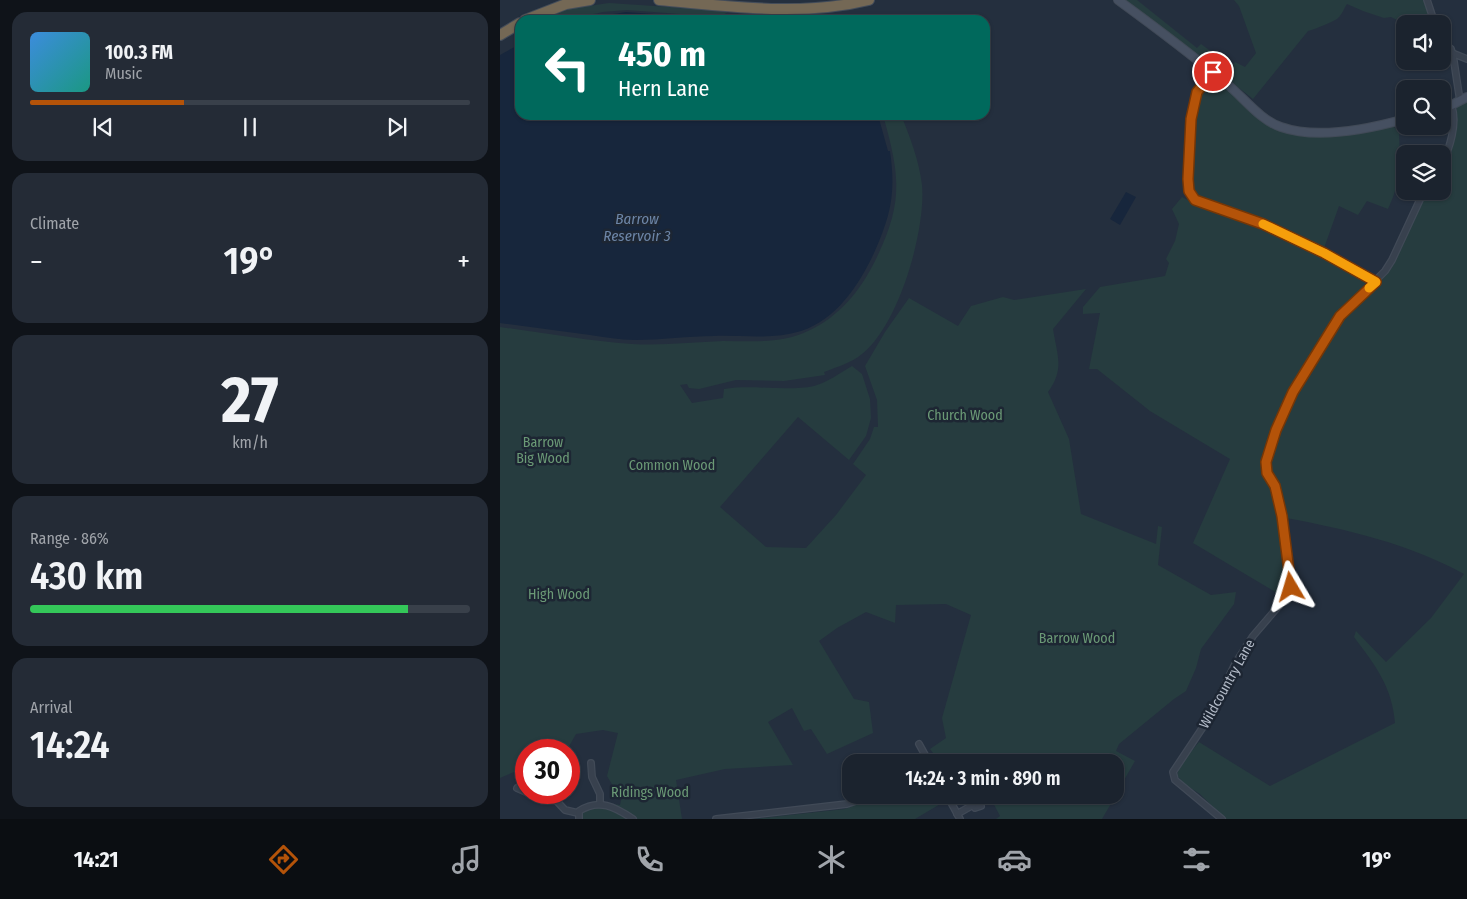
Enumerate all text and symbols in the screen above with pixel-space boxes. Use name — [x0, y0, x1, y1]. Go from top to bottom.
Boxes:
map controls — [1396, 15, 1451, 200]
button: sound — [1396, 15, 1451, 70]
text: 450 m — [618, 33, 706, 75]
icon: left — [535, 35, 600, 100]
text: 100.3 FM — [105, 41, 173, 64]
pin — [1192, 51, 1234, 93]
icon: arrive — [1199, 58, 1227, 86]
text: Music — [105, 64, 142, 83]
text: Hern Lane — [618, 75, 709, 102]
button: search — [1396, 80, 1451, 135]
icon: previous — [89, 113, 117, 141]
icon: pause — [236, 113, 264, 141]
icon: next — [383, 113, 411, 141]
button: layers — [1396, 145, 1451, 200]
water label: Barrow Reservoir 3 — [603, 210, 671, 245]
text: Climate — [30, 214, 79, 233]
text: 19° — [223, 238, 276, 284]
text: − — [30, 245, 43, 278]
text: + — [457, 245, 470, 278]
text: 27 — [221, 361, 279, 439]
park label: Church Wood — [927, 407, 1003, 424]
text: km/h — [232, 433, 268, 452]
park label: Barrow Big Wood — [516, 434, 570, 467]
park label: Common Wood — [629, 457, 715, 474]
text: Range · 86% — [30, 529, 109, 548]
text: 430 km — [30, 553, 143, 599]
position arrow — [1264, 560, 1316, 612]
park label: High Wood — [528, 586, 590, 603]
park label: Barrow Wood — [1039, 630, 1115, 647]
street label: Wildcountry Lane — [1196, 636, 1259, 732]
text: Arrival — [30, 698, 72, 717]
text: 14:24 — [30, 722, 110, 768]
speed limit sign: 30 — [515, 739, 580, 804]
text: 14:24 · 3 min · 890 m — [905, 767, 1061, 790]
park label: Ridings Wood — [611, 784, 689, 801]
icon: directions — [266, 842, 301, 877]
icon: music — [449, 842, 484, 877]
icon: phone — [632, 842, 667, 877]
icon: climate — [814, 842, 849, 877]
icon: car — [997, 842, 1032, 877]
icon: filters — [1179, 842, 1214, 877]
text: 14:21 — [74, 846, 119, 873]
text: 19° — [1362, 846, 1393, 873]

